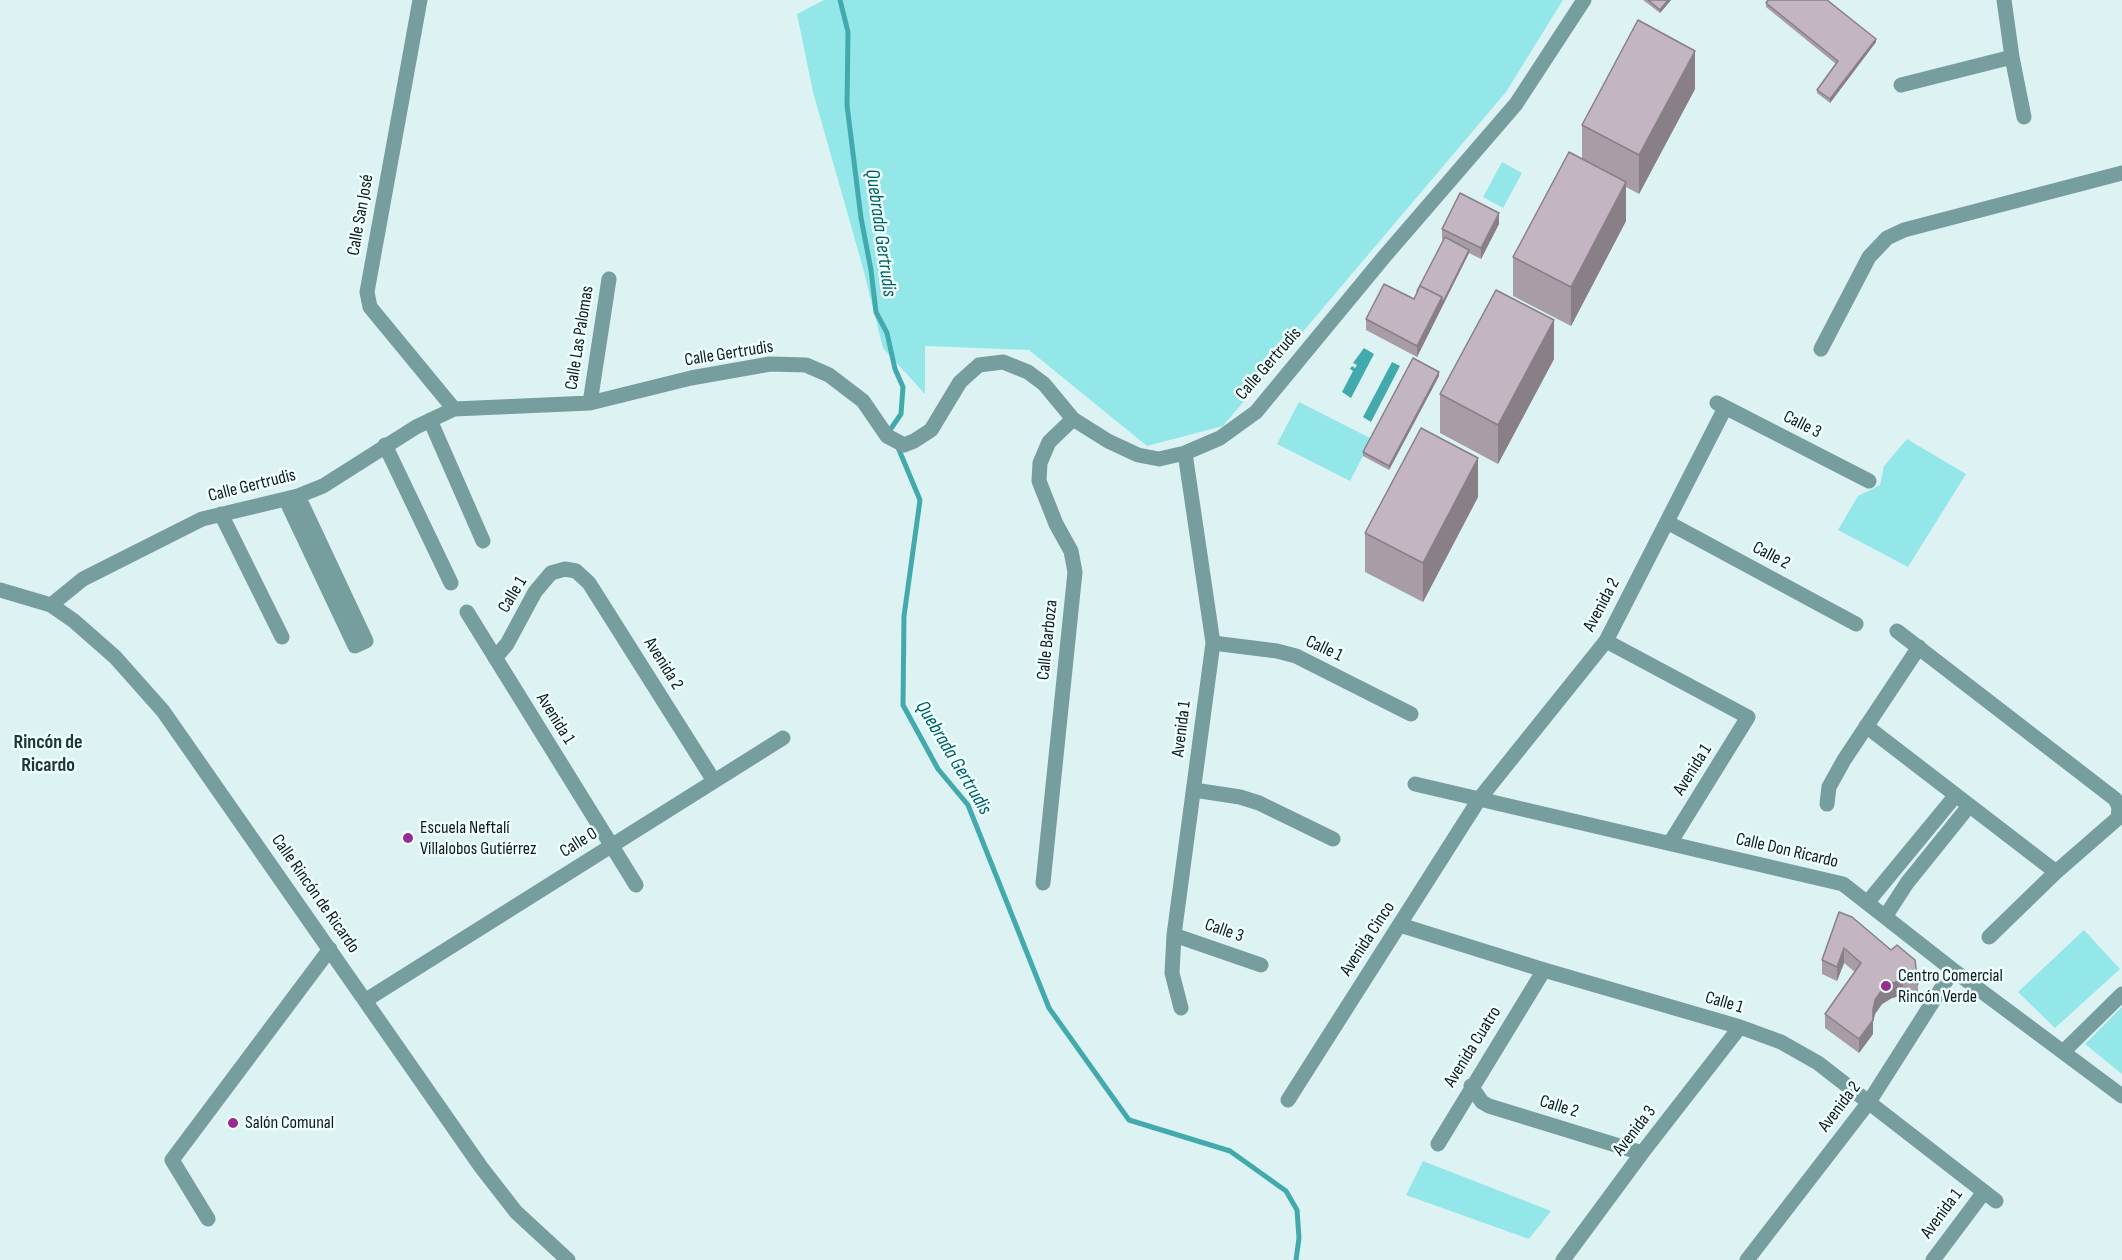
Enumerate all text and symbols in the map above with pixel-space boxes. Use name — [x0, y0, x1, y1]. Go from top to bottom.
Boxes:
water label: Quebrada Gertrudis — [859, 168, 901, 298]
street label: Calle San José — [343, 173, 379, 257]
street label: Calle Las Palomas — [561, 284, 599, 392]
street label: Calle Gertrudis — [1232, 323, 1306, 405]
street label: Calle Gertrudis — [683, 336, 775, 372]
street label: Calle 3 — [1779, 406, 1825, 444]
street label: Calle Gertrudis — [206, 465, 298, 507]
street label: Calle 2 — [1748, 537, 1794, 575]
street label: Calle 1 — [494, 573, 532, 617]
street label: Avenida 2 — [1579, 575, 1625, 635]
street label: Calle Barboza — [1033, 599, 1063, 681]
street label: Calle 1 — [1302, 631, 1346, 667]
street label: Avenida 2 — [639, 634, 687, 694]
street label: Avenida 1 — [531, 689, 579, 749]
water label: Quebrada Gertrudis — [910, 697, 996, 819]
street label: Avenida 1 — [1168, 700, 1196, 758]
district label: Rincón de Ricardo — [13, 731, 83, 778]
street label: Avenida 1 — [1669, 740, 1717, 800]
place label: Escuela Neftalí Villalobos Gutiérrez — [420, 817, 537, 860]
street label: Calle 0 — [556, 823, 602, 863]
street label: Calle Don Ricardo — [1734, 829, 1840, 873]
street label: Calle Rincón de Ricardo — [266, 831, 364, 957]
marker: Escuela Neftalí Villalobos Gutiérrez — [401, 831, 415, 845]
street label: Avenida Cinco — [1336, 898, 1400, 980]
street label: Calle 3 — [1202, 914, 1246, 948]
place label: Centro Comercial Rincón Verde — [1898, 965, 2003, 1008]
marker: Centro Comercial Rincón Verde — [1879, 979, 1893, 993]
street label: Calle 1 — [1703, 987, 1745, 1019]
street label: Avenida Cuatro — [1440, 1003, 1506, 1091]
street label: Avenida 2 — [1814, 1078, 1866, 1136]
street label: Calle 2 — [1537, 1091, 1581, 1123]
street label: Avenida 3 — [1609, 1102, 1661, 1160]
place label: Salón Comunal — [245, 1112, 334, 1134]
marker: Salón Comunal — [226, 1116, 240, 1130]
street label: Avenida 1 — [1916, 1185, 1968, 1243]

